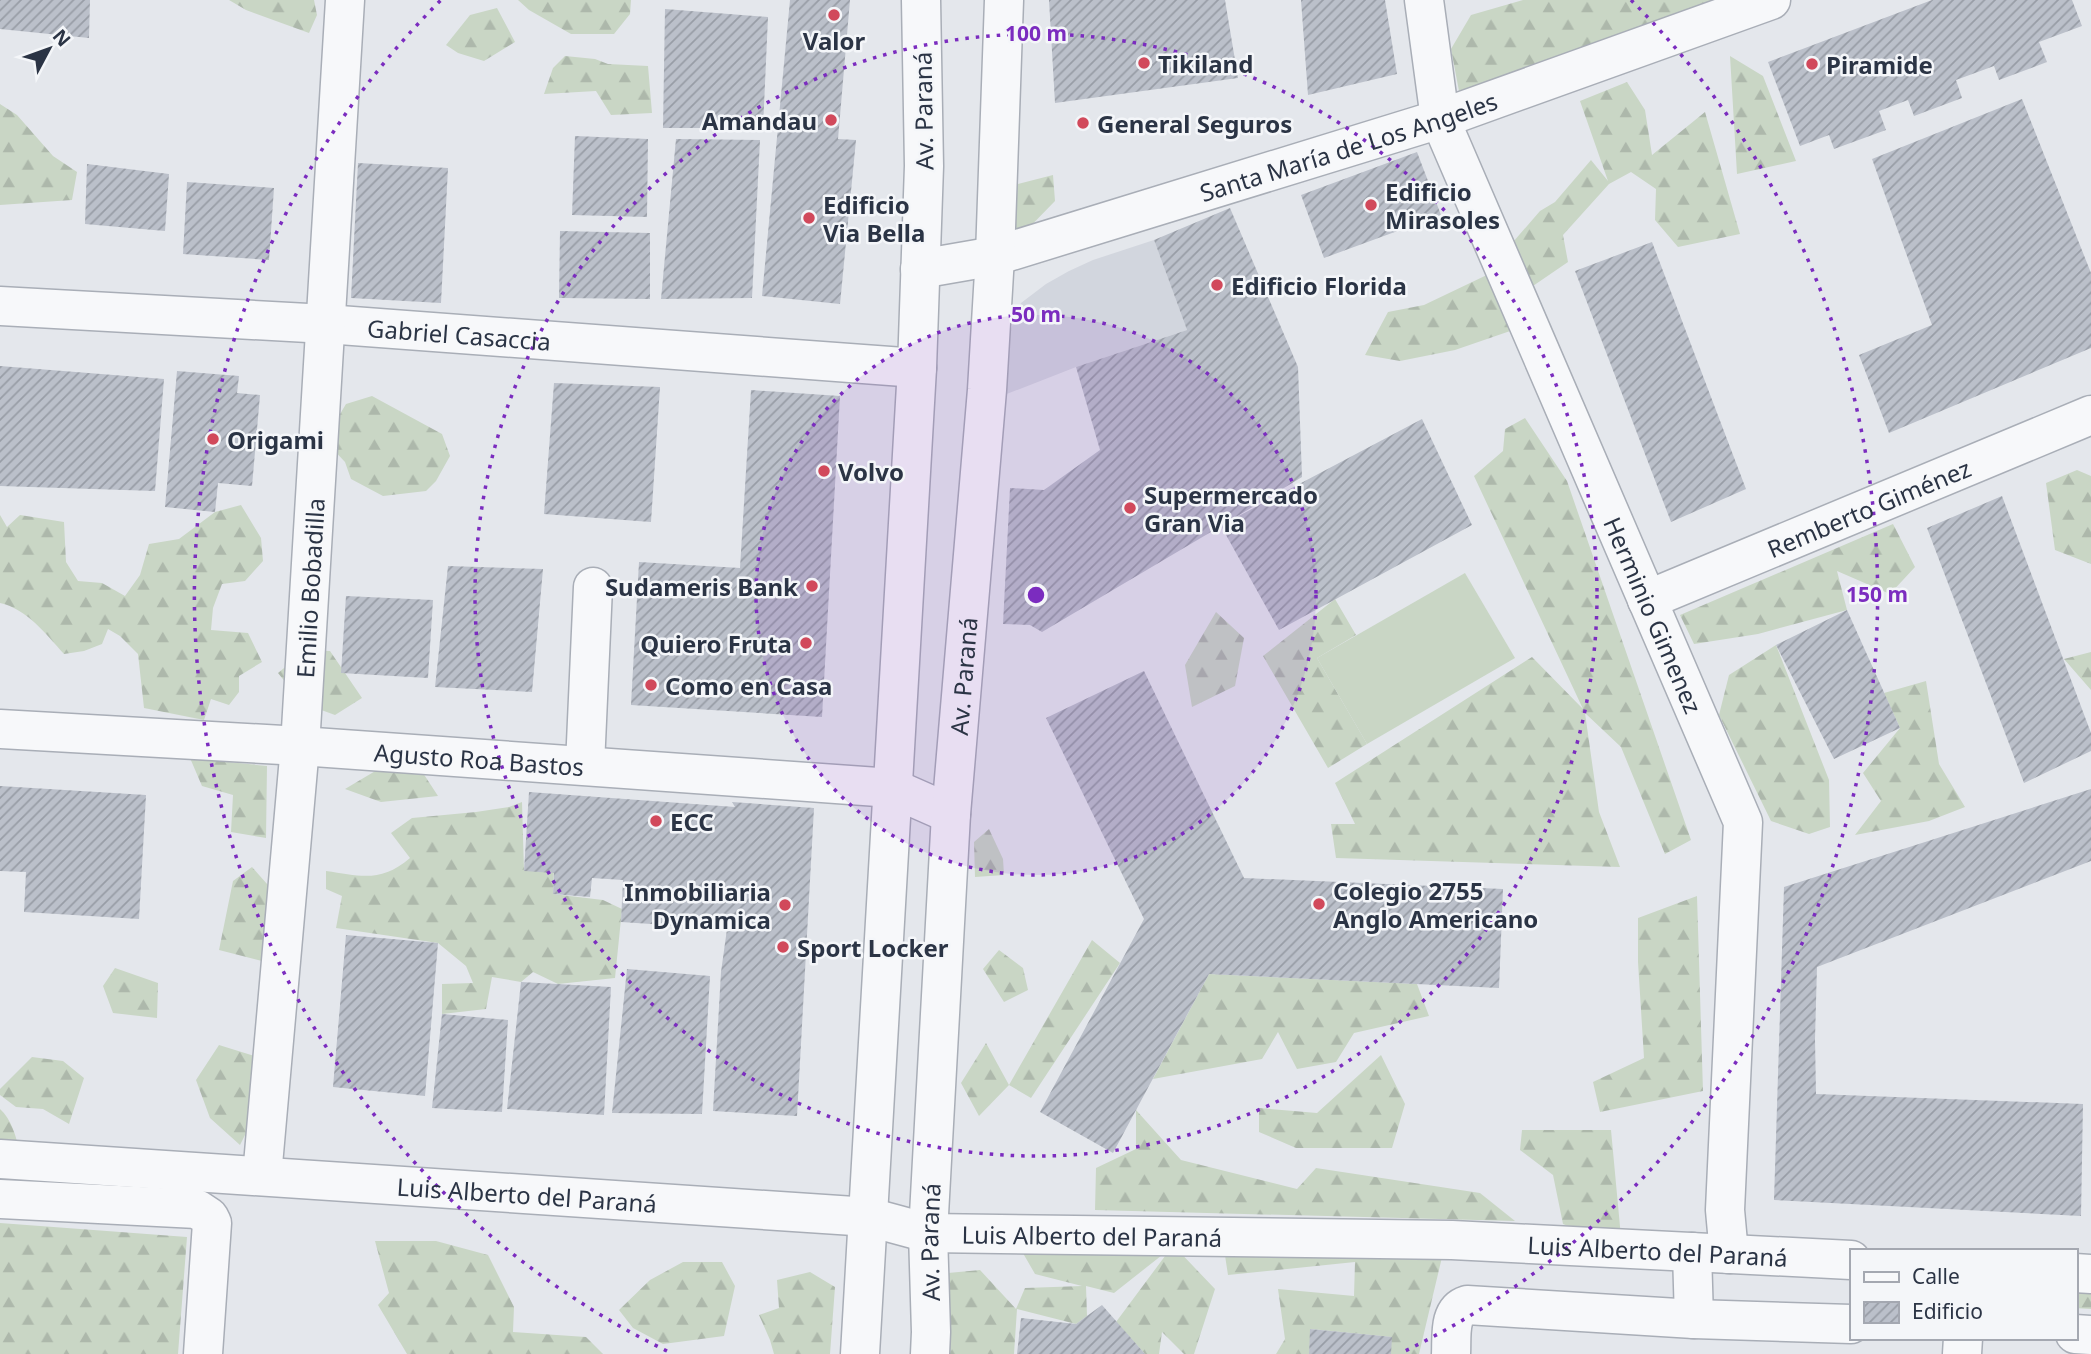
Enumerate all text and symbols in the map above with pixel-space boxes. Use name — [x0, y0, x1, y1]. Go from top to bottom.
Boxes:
marker: Valor — [826, 7, 842, 23]
north arrow — [14, 14, 84, 84]
text: 100 m — [1005, 19, 1067, 47]
text: N — [47, 23, 77, 52]
place label: Valor — [803, 24, 865, 57]
place label: Tikiland — [1158, 47, 1253, 80]
place label: Piramide — [1826, 48, 1933, 81]
street label: Av. Paraná — [905, 52, 941, 170]
marker: Tikiland — [1136, 55, 1152, 71]
marker: Piramide — [1804, 56, 1820, 72]
street label: Santa María de Los Angeles — [1195, 83, 1501, 209]
place label: Amandau — [702, 104, 817, 137]
place label: General Seguros — [1097, 107, 1292, 140]
marker: Amandau — [823, 112, 839, 128]
marker: General Seguros — [1075, 115, 1091, 131]
place label: Edificio Mirasoles — [1385, 175, 1500, 236]
place label: Edificio Via Bella — [823, 188, 925, 249]
marker: Edificio Mirasoles — [1363, 197, 1379, 213]
marker: Edificio Via Bella — [801, 210, 817, 226]
place label: Edificio Florida — [1231, 269, 1407, 302]
marker: Edificio Florida — [1209, 277, 1225, 293]
text: 50 m — [1011, 300, 1061, 328]
street label: Gabriel Casaccia — [366, 311, 552, 357]
place label: Origami — [227, 423, 324, 456]
marker: Origami — [205, 431, 221, 447]
street label: Remberto Giménez — [1762, 451, 1975, 565]
place label: Volvo — [838, 455, 904, 488]
marker: Volvo — [816, 463, 832, 479]
place label: Supermercado Gran Via — [1144, 478, 1318, 539]
street label: Emilio Bobadilla — [288, 497, 331, 679]
marker: Supermercado Gran Via — [1122, 500, 1138, 516]
street label: Herminio Gimenez — [1597, 511, 1711, 718]
place label: Sudameris Bank — [605, 570, 798, 603]
marker: Sudameris Bank — [804, 578, 820, 594]
text: 150 m — [1846, 580, 1908, 608]
centre of rings — [1024, 583, 1048, 607]
street label: Av. Paraná — [941, 616, 984, 737]
place label: Quiero Fruta — [640, 627, 792, 660]
marker: Quiero Fruta — [798, 635, 814, 651]
place label: Como en Casa — [665, 669, 832, 702]
marker: Como en Casa — [643, 677, 659, 693]
street label: Agusto Roa Bastos — [373, 735, 585, 783]
place label: ECC — [670, 805, 714, 838]
marker: ECC — [648, 813, 664, 829]
place label: Colegio 2755 Anglo Americano — [1333, 874, 1538, 935]
place label: Inmobiliaria Dynamica — [624, 875, 771, 936]
marker: Colegio 2755 Anglo Americano — [1311, 896, 1327, 912]
marker: Inmobiliaria Dynamica — [777, 897, 793, 913]
place label: Sport Locker — [797, 931, 949, 964]
marker: Sport Locker — [775, 939, 791, 955]
street label: Luis Alberto del Paraná — [396, 1169, 658, 1219]
street label: Av. Paraná — [911, 1182, 947, 1302]
street label: Luis Alberto del Paraná — [961, 1217, 1222, 1253]
street label: Luis Alberto del Paraná — [1527, 1227, 1789, 1273]
legend — [1850, 1249, 2077, 1340]
text: Calle — [1912, 1262, 1960, 1290]
text: Edificio — [1912, 1297, 1983, 1325]

